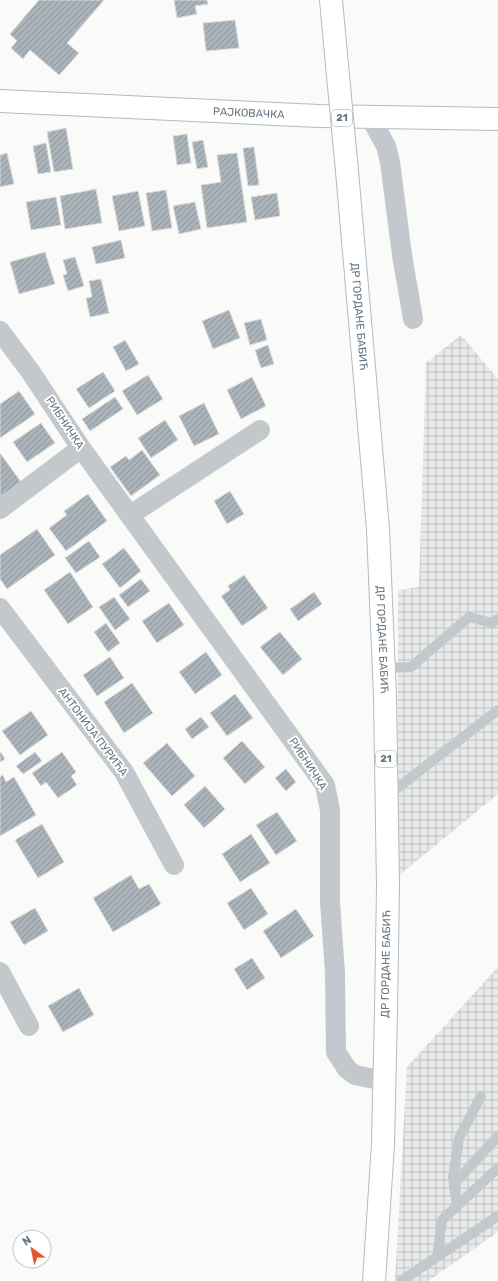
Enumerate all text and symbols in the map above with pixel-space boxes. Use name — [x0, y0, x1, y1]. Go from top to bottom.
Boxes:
street label: РАЈКОВАЧКА — [213, 105, 286, 121]
road number: 21 — [332, 110, 352, 126]
street label: ДР ГОРДАНЕ БАБИЋ — [348, 262, 371, 371]
street label: РИБНИЧКА — [43, 394, 87, 452]
street label: ДР ГОРДАНЕ БАБИЋ — [374, 585, 391, 694]
street label: АНТОНИЈА ПУРИЋА — [56, 685, 131, 779]
street label: РИБНИЧКА — [286, 735, 330, 793]
road number: 21 — [376, 751, 396, 767]
street label: ДР ГОРДАНЕ БАБИЋ — [379, 910, 393, 1018]
north arrow — [12, 1229, 52, 1269]
text: N — [20, 1233, 34, 1249]

